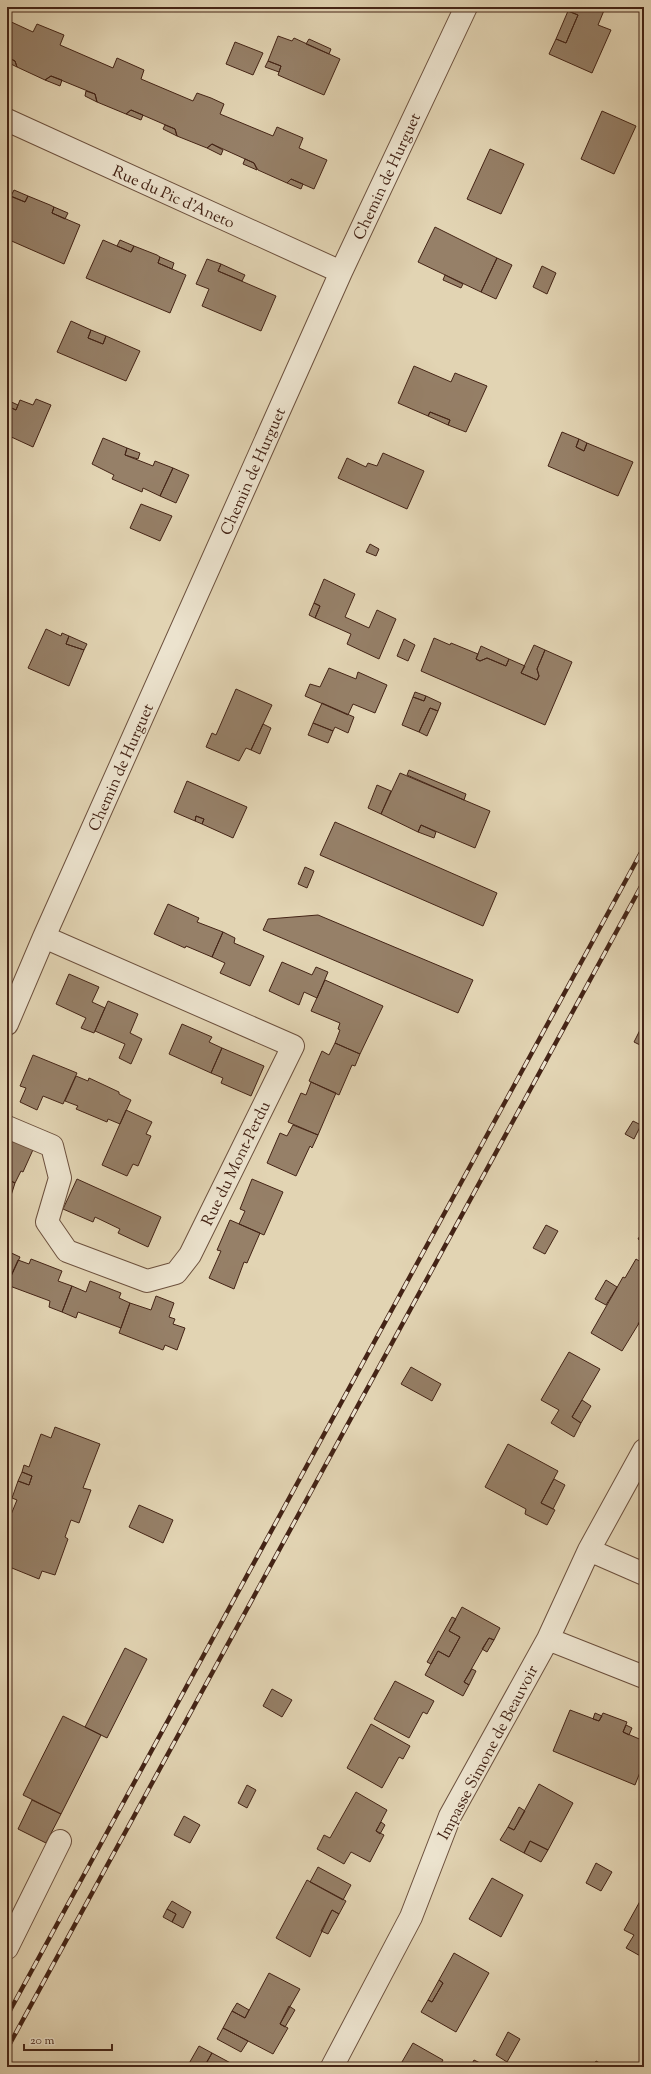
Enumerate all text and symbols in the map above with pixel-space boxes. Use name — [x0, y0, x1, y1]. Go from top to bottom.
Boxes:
street label: Chemin de Hurguet — [349, 109, 428, 244]
street label: Rue du Pic d'Aneto — [108, 161, 238, 236]
street label: Chemin de Hurguet — [216, 404, 293, 540]
street label: Chemin de Hurguet — [84, 700, 161, 836]
street label: Rue du Mont-Perdu — [197, 1098, 277, 1230]
street label: Impasse Simone de Beauvoir — [433, 1662, 545, 1845]
scale bar — [24, 2026, 112, 2052]
text: 20 m — [30, 2032, 55, 2050]

